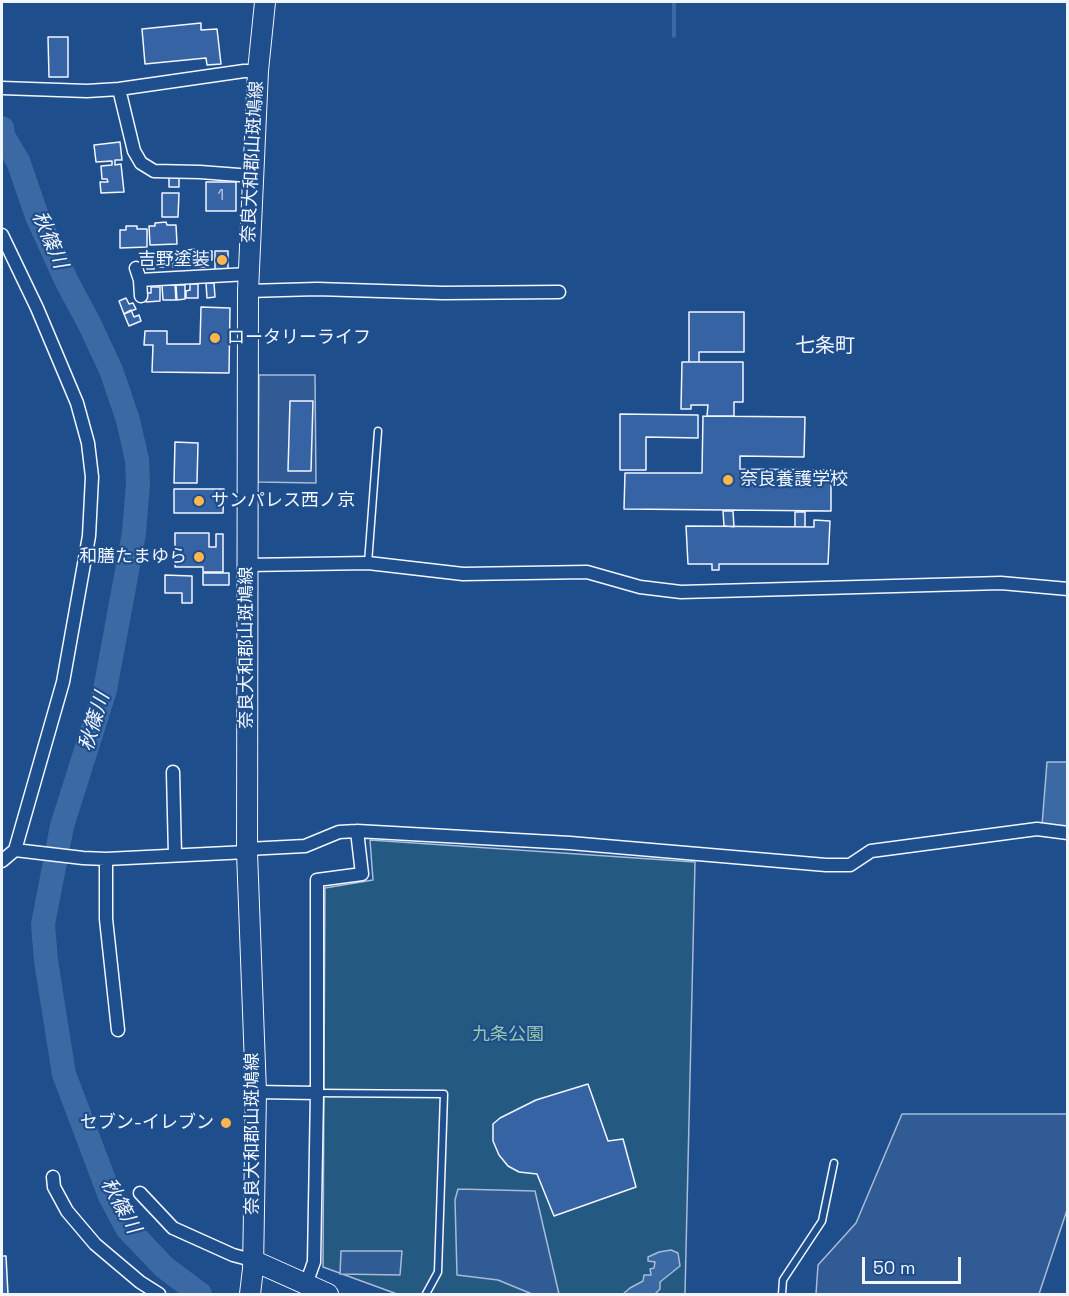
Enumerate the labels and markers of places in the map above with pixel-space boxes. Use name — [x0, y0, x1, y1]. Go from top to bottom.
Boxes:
place label: 吉野塗装 — [138, 249, 210, 271]
marker: 吉野塗装 — [215, 253, 229, 267]
place label: ロータリーライフ — [227, 327, 371, 349]
marker: ロータリーライフ — [208, 331, 222, 345]
place label: 奈良養護学校 — [740, 469, 848, 491]
marker: 奈良養護学校 — [721, 473, 735, 487]
place label: サンパレス西ノ京 — [211, 490, 355, 512]
marker: サンパレス西ノ京 — [192, 494, 206, 508]
place label: 和膳たまゆら — [79, 546, 187, 568]
marker: 和膳たまゆら — [192, 550, 206, 564]
place label: セブン-イレブン — [80, 1112, 214, 1134]
marker: セブン-イレブン — [219, 1116, 233, 1130]

